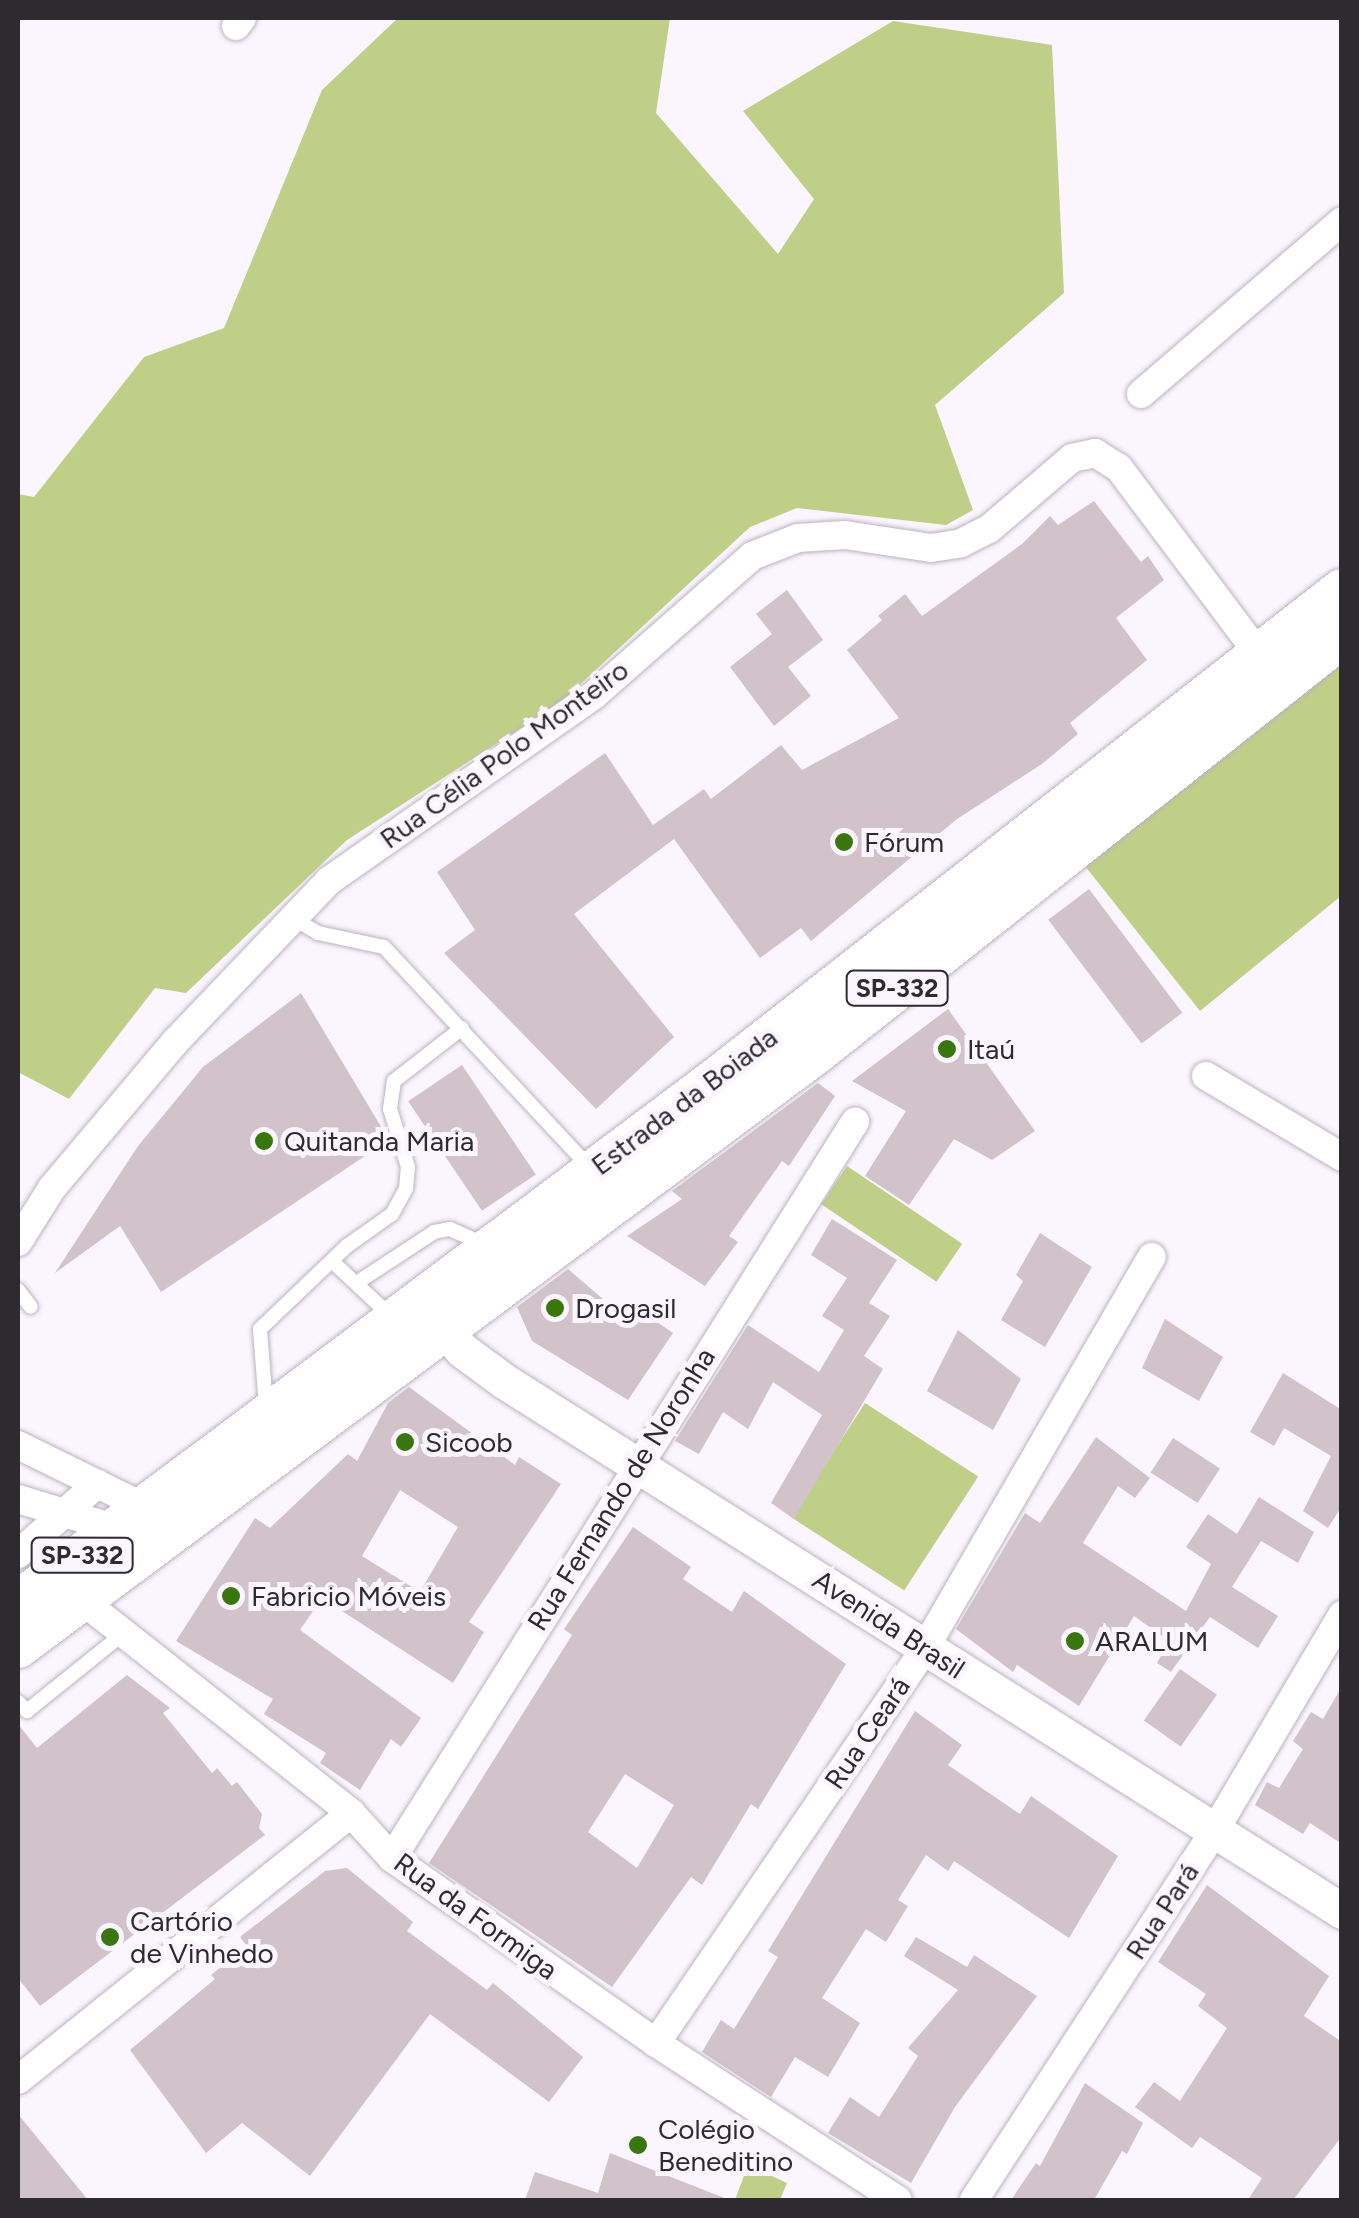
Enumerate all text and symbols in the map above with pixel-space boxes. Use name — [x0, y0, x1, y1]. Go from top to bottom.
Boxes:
street label: Rua Célia Polo Monteiro — [373, 653, 635, 855]
place label: Fórum — [864, 825, 944, 859]
marker: Fórum — [833, 831, 855, 853]
road number: SP-332 — [844, 968, 950, 1008]
street label: Estrada da Boiada — [584, 1020, 784, 1182]
place label: Itaú — [967, 1032, 1015, 1066]
marker: Itaú — [936, 1038, 958, 1060]
place label: Quitanda Maria — [284, 1124, 474, 1158]
marker: Quitanda Maria — [253, 1130, 275, 1152]
place label: Drogasil — [575, 1291, 676, 1325]
marker: Drogasil — [544, 1297, 566, 1319]
street label: Rua Fernando de Noronha — [520, 1341, 722, 1637]
place label: Sicoob — [425, 1425, 513, 1459]
marker: Sicoob — [394, 1431, 416, 1453]
road number: SP-332 — [29, 1535, 134, 1575]
street label: Avenida Brasil — [807, 1562, 971, 1686]
place label: Fabricio Móveis — [251, 1579, 446, 1613]
marker: Fabricio Móveis — [220, 1585, 242, 1607]
place label: ARALUM — [1095, 1624, 1209, 1658]
marker: ARALUM — [1064, 1630, 1086, 1652]
street label: Rua Ceará — [817, 1671, 917, 1795]
street label: Rua da Formiga — [388, 1845, 564, 1987]
street label: Rua Pará — [1118, 1856, 1206, 1966]
place label: Cartório de Vinhedo — [130, 1904, 274, 1970]
marker: Cartório de Vinhedo — [99, 1926, 121, 1948]
place label: Colégio Beneditino — [658, 2112, 793, 2178]
marker: Colégio Beneditino — [627, 2134, 649, 2156]

